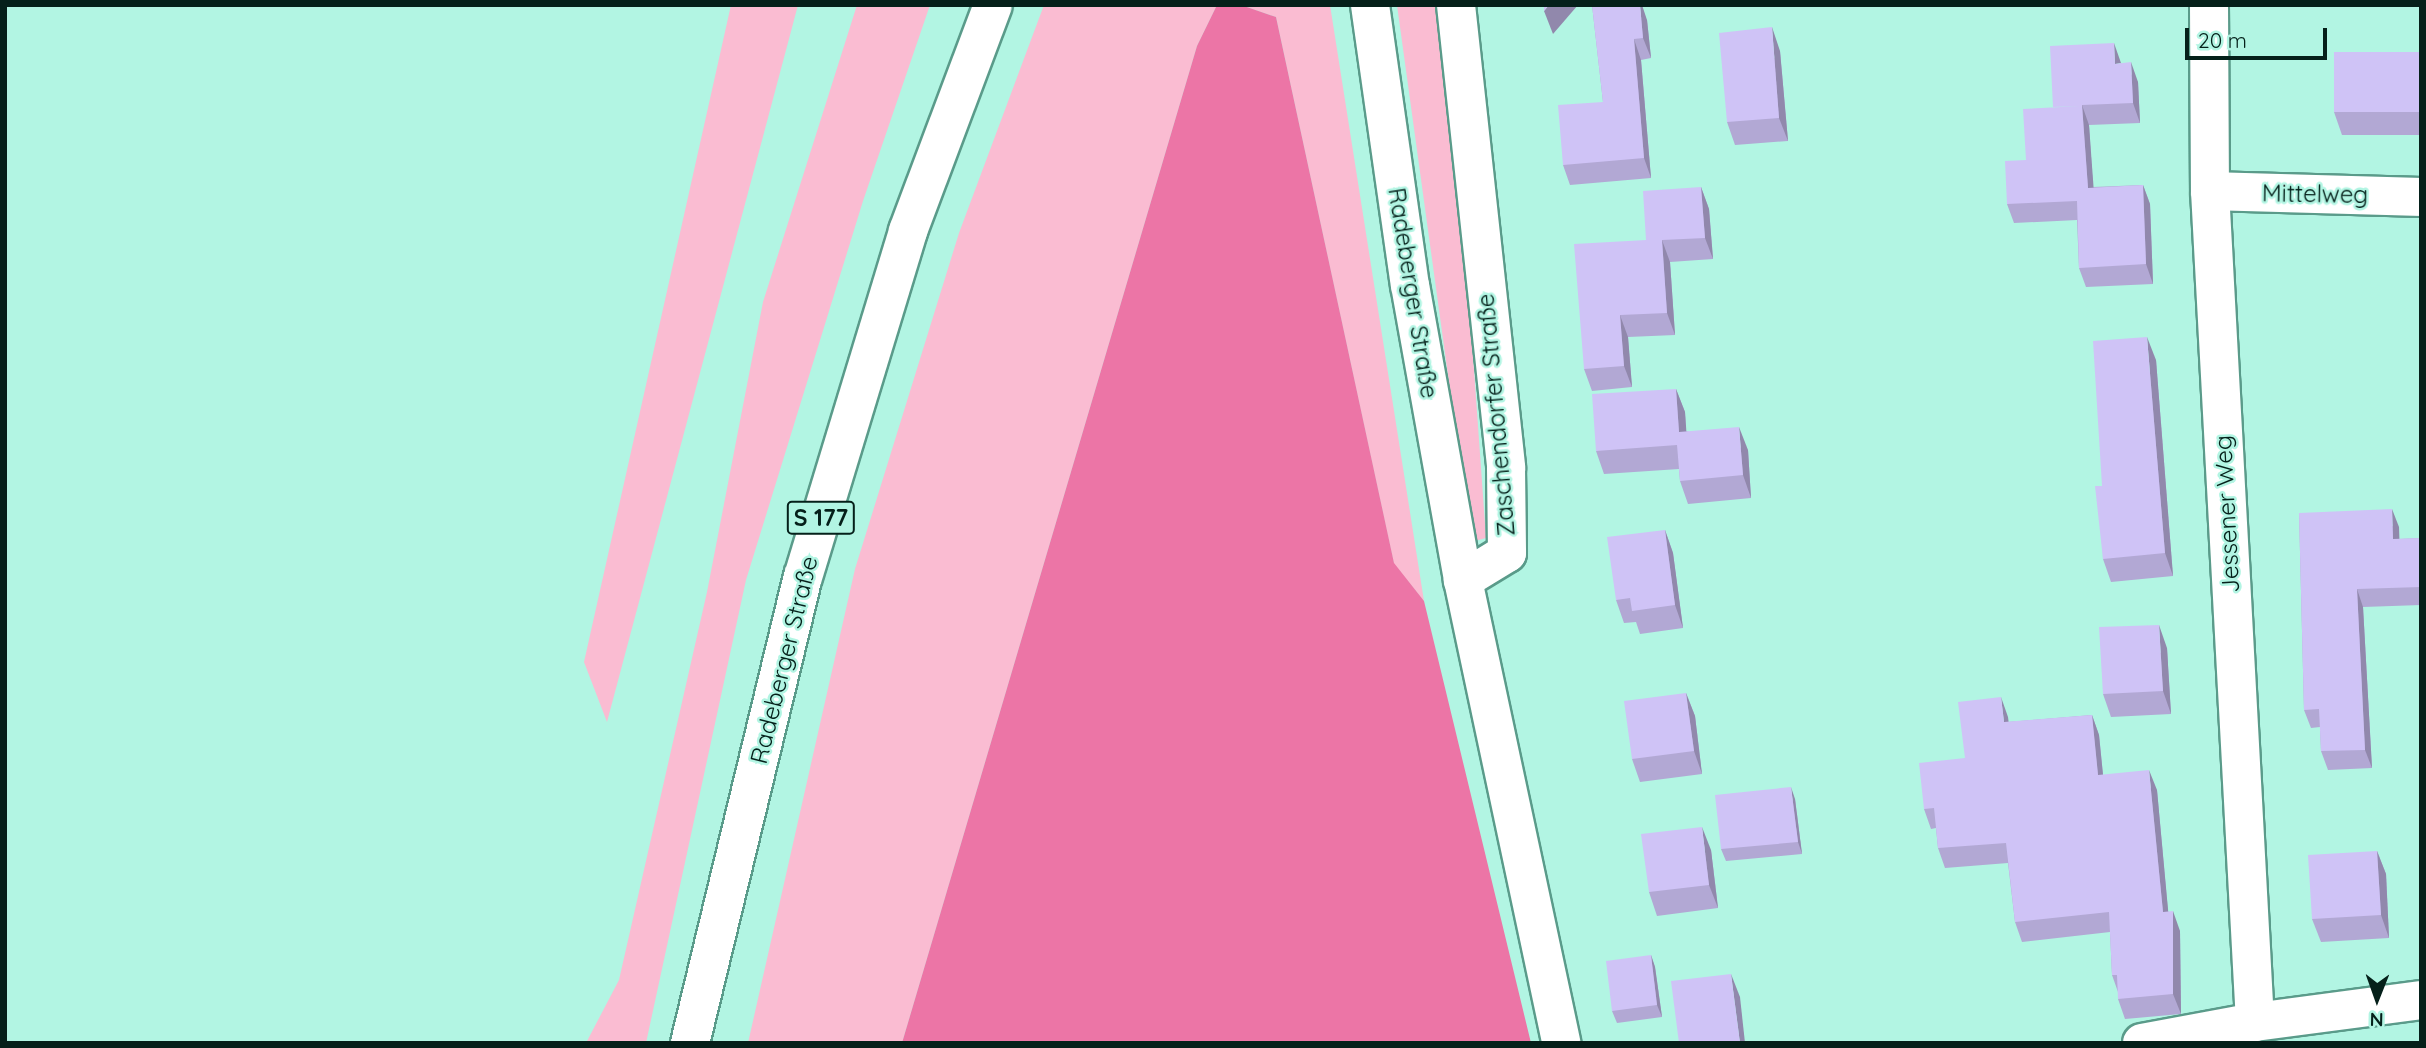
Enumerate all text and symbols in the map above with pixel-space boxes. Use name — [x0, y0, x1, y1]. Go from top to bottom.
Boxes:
scale bar — [2188, 14, 2330, 58]
text: 20 m — [2198, 27, 2247, 53]
street label: Mittelweg — [2262, 179, 2368, 209]
street label: Radeberger Straße — [1382, 186, 1444, 400]
street label: Zaschendorfer Straße — [1471, 293, 1521, 537]
street label: Jessener Weg — [2208, 434, 2246, 594]
road number: S 177 — [786, 498, 856, 538]
street label: Radeberger Straße — [744, 553, 824, 767]
north arrow — [2342, 964, 2412, 1034]
text: N — [2369, 1008, 2384, 1032]

